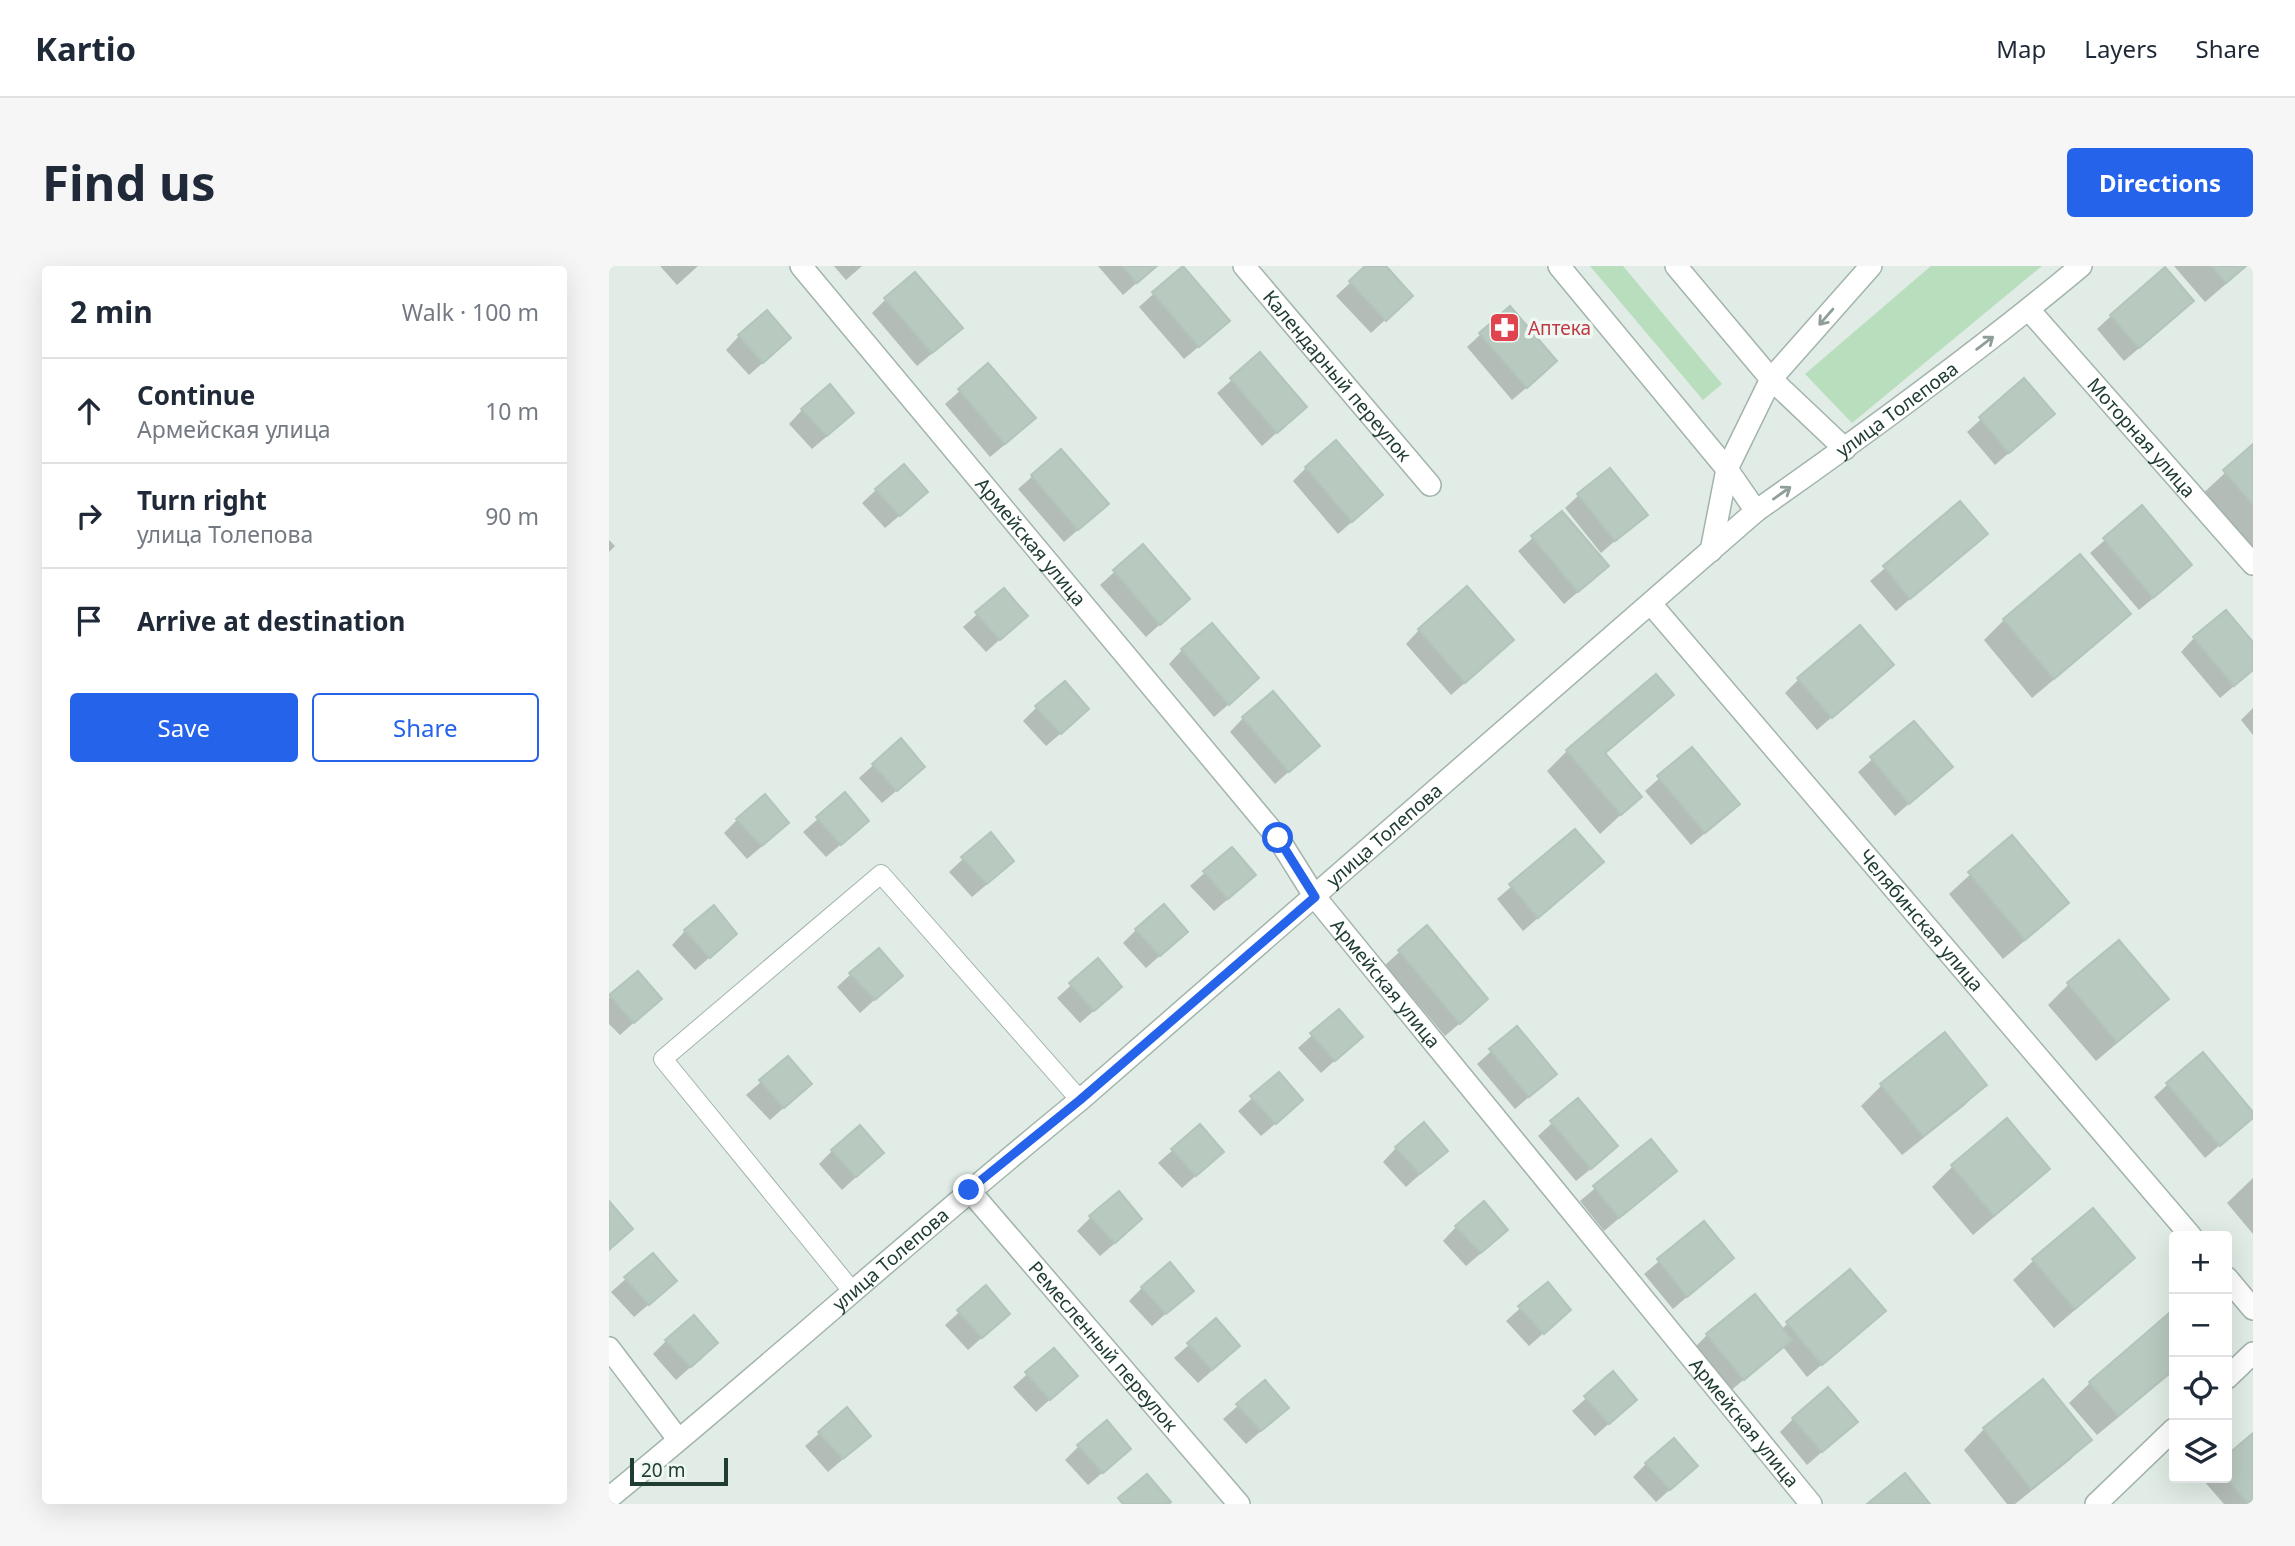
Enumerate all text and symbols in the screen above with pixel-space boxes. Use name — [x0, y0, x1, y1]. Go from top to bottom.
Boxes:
text: Kartio — [35, 26, 136, 71]
text: Map — [1996, 32, 2046, 65]
text: Layers — [2084, 32, 2158, 65]
text: Share — [2196, 32, 2260, 65]
button: Directions — [2067, 148, 2253, 217]
text: Find us — [42, 149, 216, 215]
street label: Календарный переулок — [1257, 285, 1417, 467]
text: 2 min — [70, 291, 153, 332]
text: Walk · 100 m — [402, 296, 539, 328]
one-way arrow — [1817, 308, 1834, 325]
pharmacy icon: Аптека — [1488, 311, 1522, 345]
place label: Аптека — [1528, 315, 1591, 341]
one-way arrow — [1975, 335, 1994, 350]
street label: улица Толепова — [1831, 356, 1963, 463]
street label: Моторная улица — [2081, 372, 2201, 503]
text: Continue — [137, 377, 255, 413]
icon: ahead — [70, 392, 108, 430]
text: 10 m — [485, 395, 539, 427]
text: Армейская улица — [137, 413, 331, 445]
street label: Армейская улица — [970, 472, 1092, 612]
text: Turn right — [137, 482, 267, 518]
one-way arrow — [1772, 486, 1791, 500]
icon: right — [70, 497, 108, 535]
text: 90 m — [485, 500, 539, 532]
text: улица Толепова — [137, 518, 313, 550]
icon: arrive — [70, 602, 108, 640]
text: Arrive at destination — [137, 603, 406, 639]
button: Save — [70, 693, 298, 762]
button: Share — [312, 693, 539, 762]
street label: улица Толепова — [1321, 777, 1448, 893]
route start — [1262, 822, 1293, 853]
street label: Челябинская улица — [1853, 843, 1990, 997]
street label: Армейская улица — [1325, 913, 1446, 1054]
route end — [953, 1174, 984, 1205]
street label: улица Толепова — [827, 1202, 954, 1317]
map controls — [2169, 1231, 2232, 1483]
button: + — [2169, 1231, 2232, 1294]
street label: Ремесленный переулок — [1023, 1255, 1184, 1437]
button: − — [2169, 1294, 2232, 1357]
street label: Армейская улица — [1684, 1352, 1805, 1493]
button: locate — [2169, 1357, 2232, 1420]
button: layers — [2169, 1420, 2232, 1483]
scale bar — [630, 1455, 728, 1487]
text: 20 m — [641, 1457, 685, 1483]

